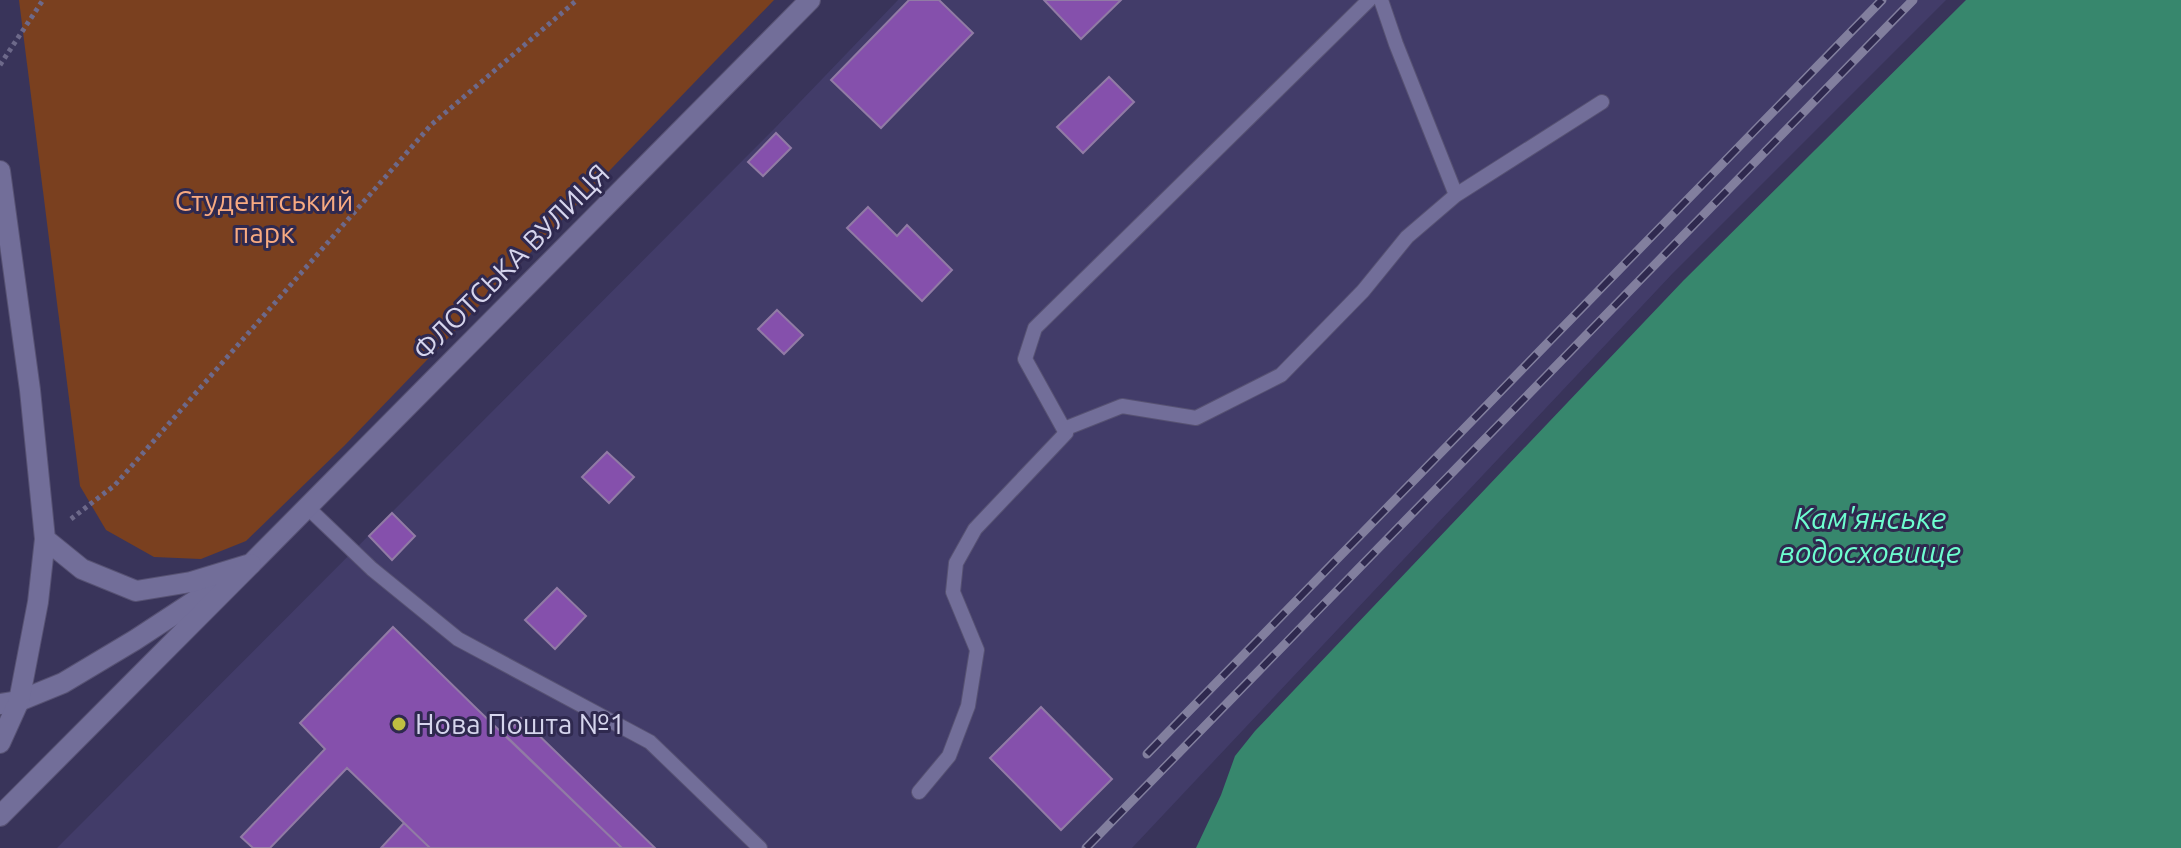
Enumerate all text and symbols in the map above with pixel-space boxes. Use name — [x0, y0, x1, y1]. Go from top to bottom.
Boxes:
street label: ФЛОТСЬКА ВУЛИЦЯ — [406, 157, 615, 366]
park label: Студентський парк — [175, 185, 353, 248]
water label: Кам'янське водосховище — [1779, 501, 1961, 569]
place label: Нова Пошта №1 — [415, 708, 625, 739]
marker: Нова Пошта №1 — [390, 715, 408, 733]

